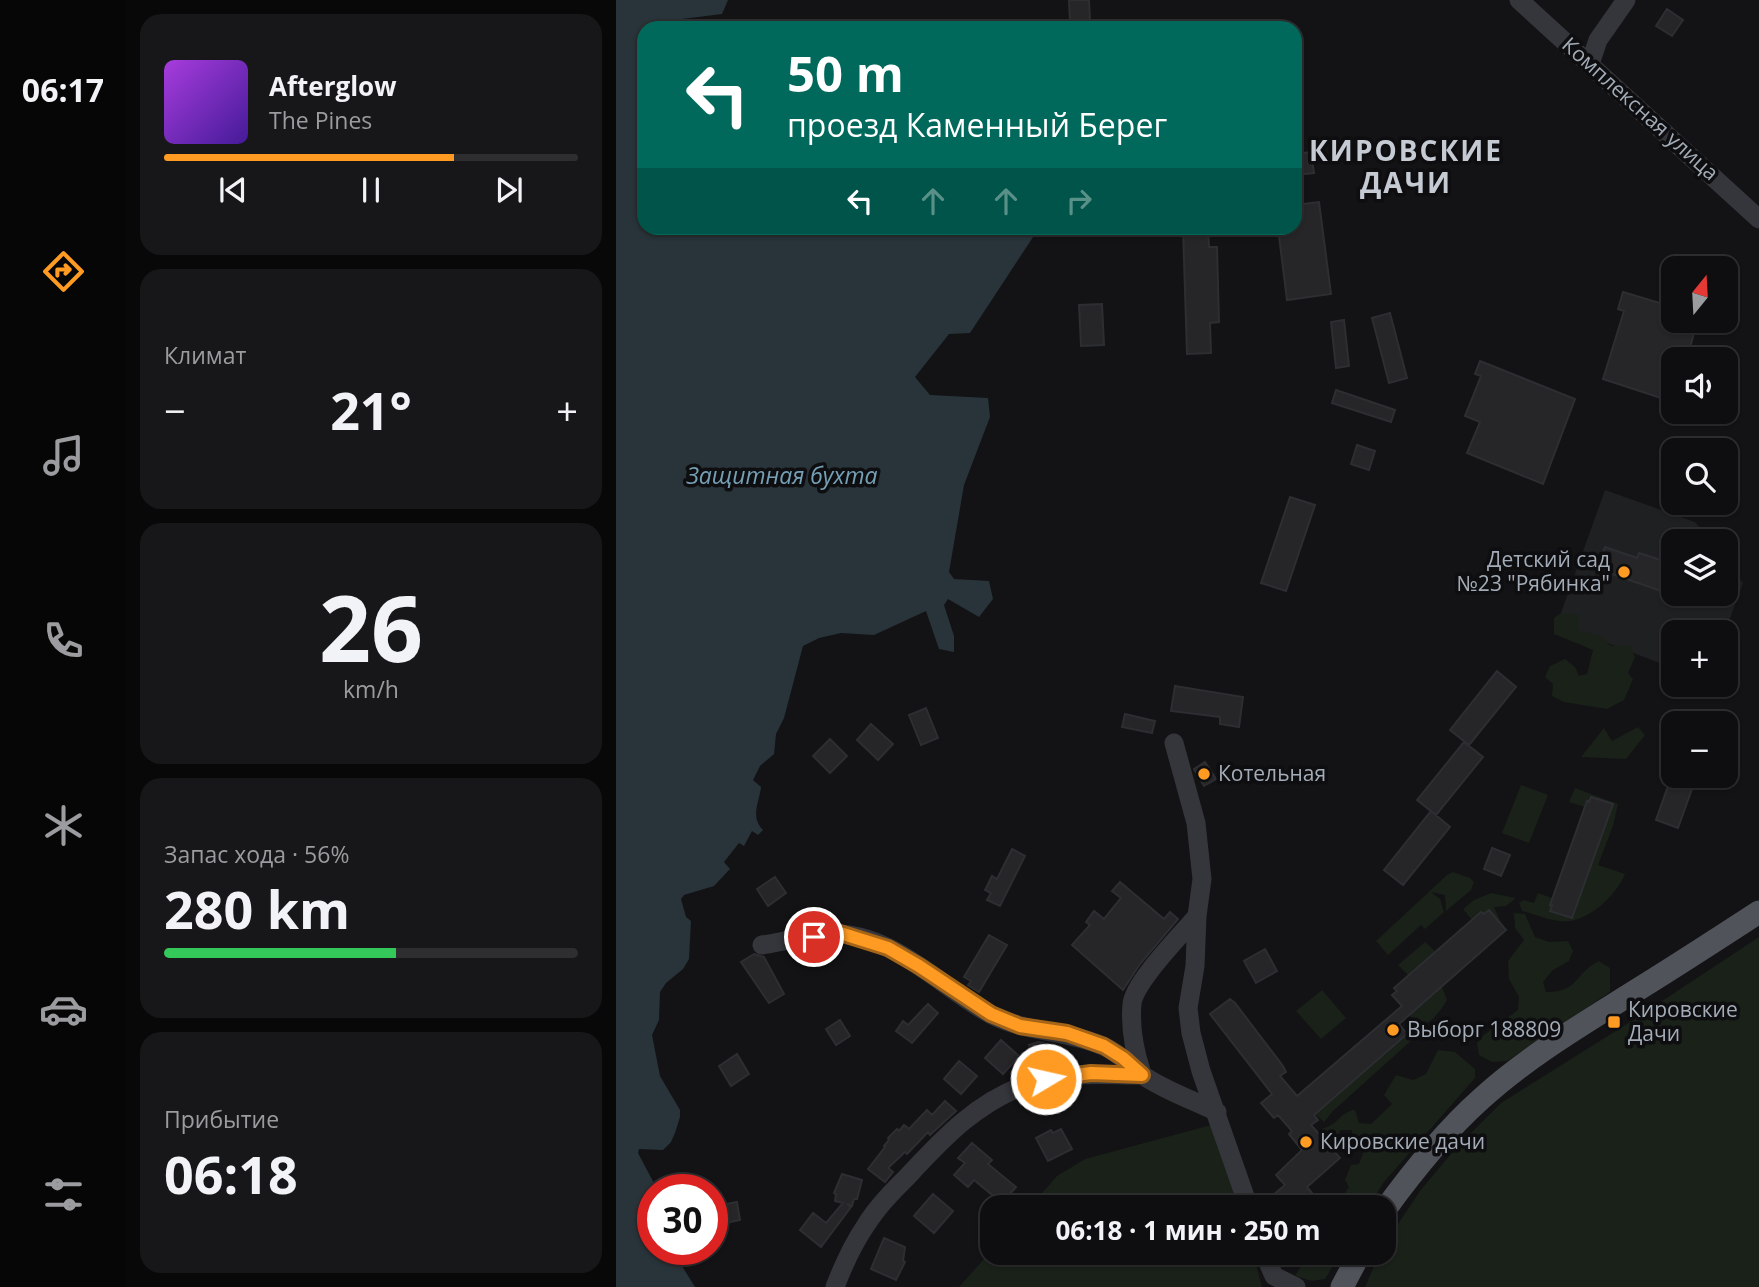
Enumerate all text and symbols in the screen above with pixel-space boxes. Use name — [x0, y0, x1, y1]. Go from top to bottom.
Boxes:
street label: Комплексная улица — [1556, 30, 1725, 186]
text: 50 m — [787, 40, 904, 106]
icon: left — [672, 49, 763, 140]
text: 06:17 — [22, 68, 104, 111]
text: Afterglow — [269, 68, 396, 104]
text: проезд Каменный Берег — [787, 103, 1167, 146]
text: The Pines — [269, 104, 372, 136]
district label: КИРОВСКИЕ ДАЧИ — [1309, 131, 1503, 201]
icon: previous — [214, 171, 252, 209]
icon: pause — [352, 171, 390, 209]
icon: next — [490, 171, 528, 209]
icon: left — [841, 182, 879, 220]
icon: ahead — [914, 182, 952, 220]
icon: ahead — [987, 182, 1025, 220]
icon: right — [1060, 182, 1098, 220]
icon: directions — [39, 247, 88, 296]
north arrow — [1661, 256, 1738, 332]
map controls — [1661, 256, 1738, 788]
text: Климат — [164, 339, 246, 371]
button: sound — [1661, 347, 1738, 424]
text: 21° — [330, 374, 412, 445]
text: − — [164, 384, 186, 436]
text: + — [556, 384, 578, 436]
icon: music — [39, 431, 88, 480]
button: search — [1661, 438, 1738, 515]
water label: Защитная бухта — [685, 459, 878, 491]
button: layers — [1661, 529, 1738, 606]
place label: Детский сад №23 "Рябинка" — [1456, 545, 1610, 597]
marker: Детский сад №23 "Рябинка" — [1616, 564, 1632, 580]
text: 26 — [319, 565, 423, 689]
icon: phone — [39, 616, 88, 665]
button: + — [1661, 620, 1738, 697]
text: km/h — [343, 673, 399, 705]
button: − — [1661, 711, 1738, 788]
place label: Котельная — [1218, 759, 1326, 787]
marker: Котельная — [1196, 766, 1212, 782]
icon: climate — [39, 801, 88, 850]
text: Запас хода · 56% — [164, 838, 349, 870]
text: 280 km — [164, 873, 350, 944]
pin — [784, 907, 844, 967]
icon: arrive — [795, 918, 833, 956]
icon: car — [39, 985, 88, 1034]
place label: Кировские Дачи — [1628, 995, 1738, 1047]
marker: Кировские Дачи — [1606, 1014, 1622, 1030]
place label: Выборг 188809 — [1407, 1015, 1561, 1043]
marker: Выборг 188809 — [1385, 1022, 1401, 1038]
position arrow — [1009, 1042, 1083, 1116]
text: Прибытие — [164, 1103, 279, 1135]
place label: Кировские дачи — [1320, 1127, 1485, 1155]
marker: Кировские дачи — [1298, 1134, 1314, 1150]
text: 06:18 — [164, 1138, 298, 1209]
icon: filters — [39, 1170, 88, 1219]
speed limit sign: 30 — [637, 1174, 728, 1265]
text: 06:18 · 1 мин · 250 m — [1055, 1212, 1321, 1248]

